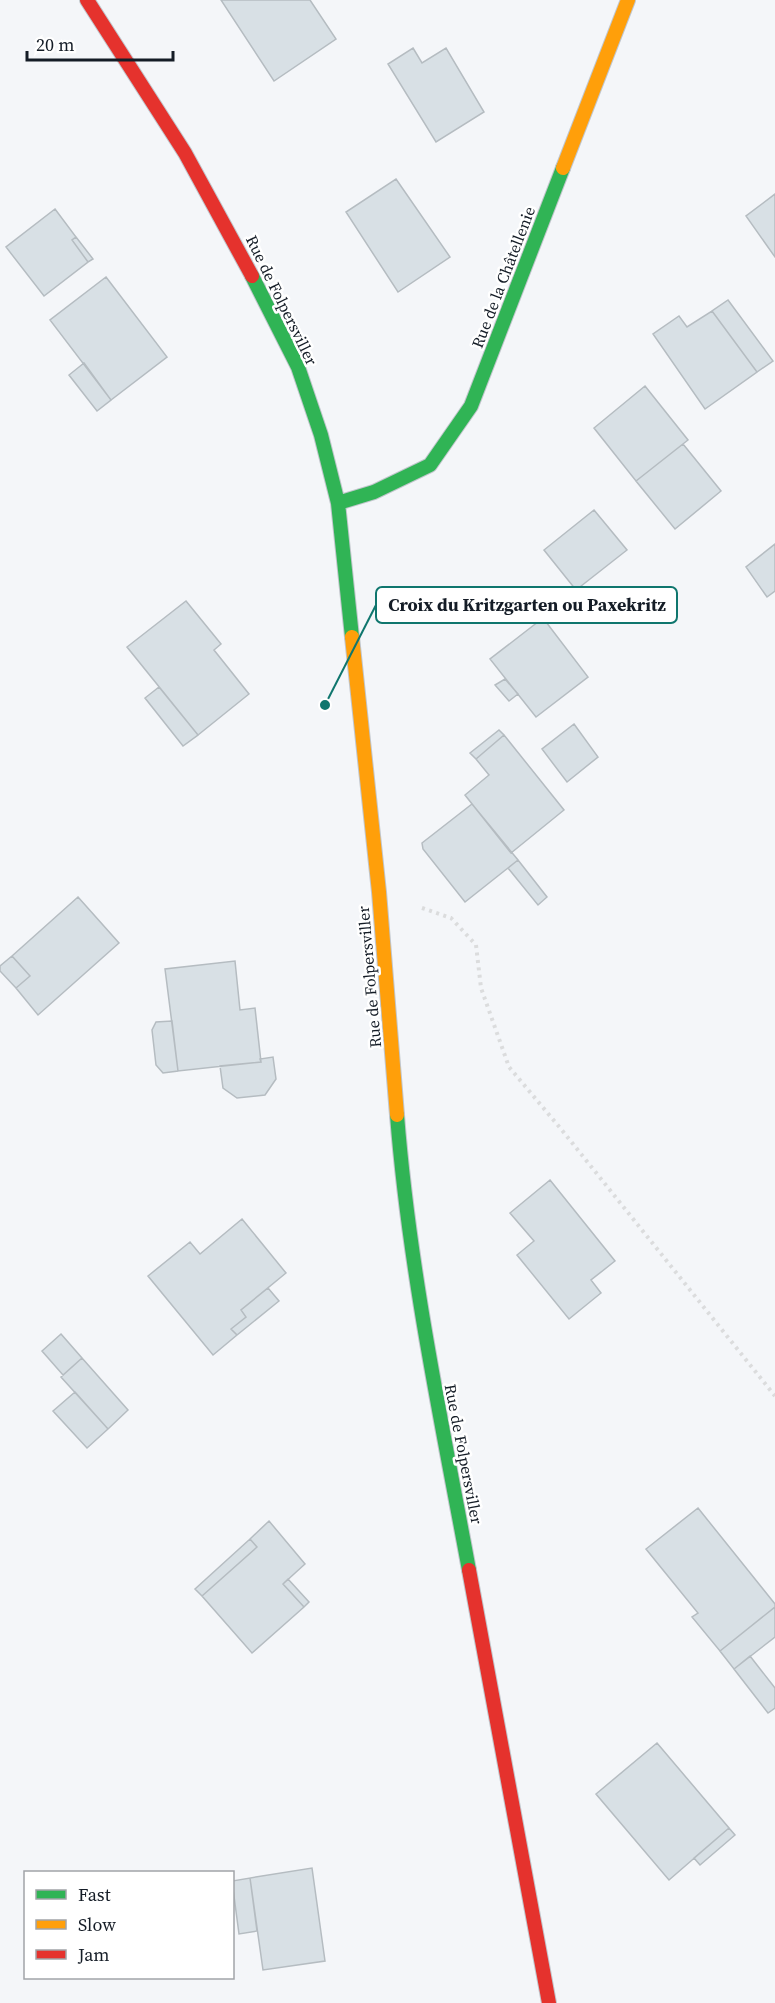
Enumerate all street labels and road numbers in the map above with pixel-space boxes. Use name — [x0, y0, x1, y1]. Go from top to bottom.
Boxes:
street label: Rue de la Châtellenie — [466, 203, 540, 351]
street label: Rue de Folpersviller — [241, 231, 323, 369]
street label: Rue de Folpersviller — [352, 905, 386, 1049]
street label: Rue de Folpersviller — [440, 1382, 488, 1526]

